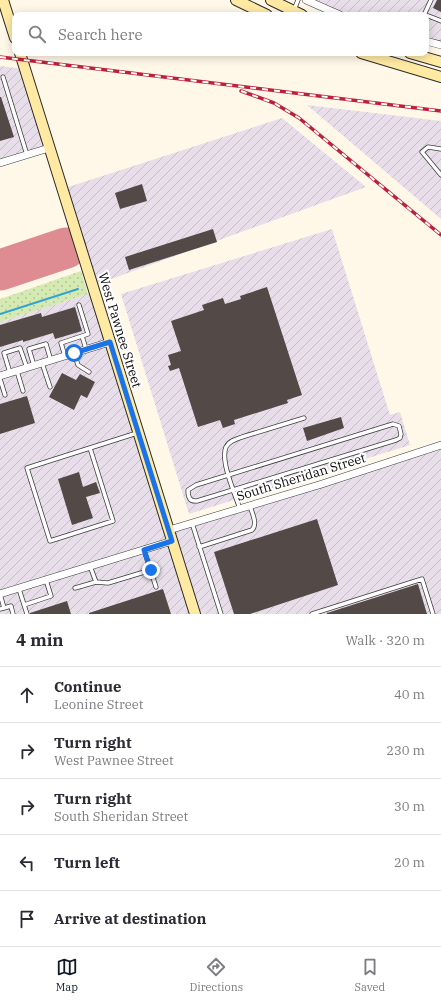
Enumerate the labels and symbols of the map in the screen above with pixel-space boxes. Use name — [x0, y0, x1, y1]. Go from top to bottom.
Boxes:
street label: West Pawnee Street — [94, 270, 146, 390]
route start — [65, 344, 83, 362]
street label: South Sheridan Street — [234, 449, 368, 505]
route end — [142, 561, 160, 579]

